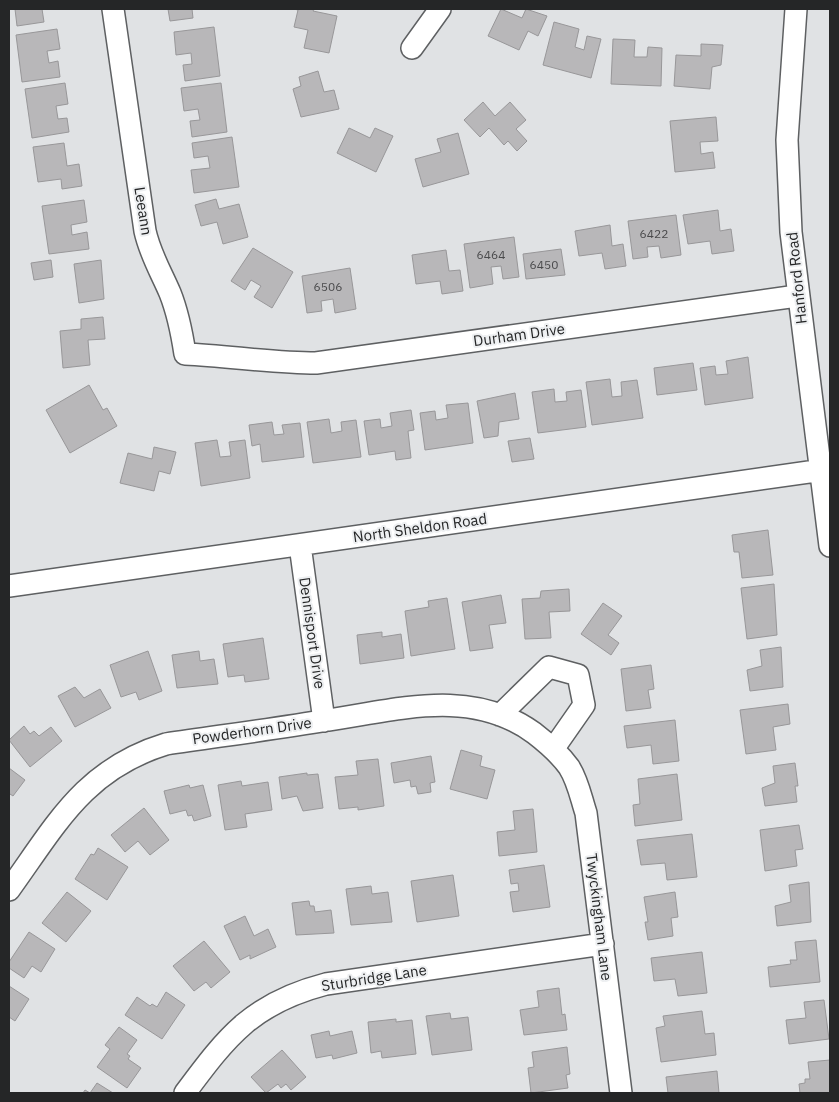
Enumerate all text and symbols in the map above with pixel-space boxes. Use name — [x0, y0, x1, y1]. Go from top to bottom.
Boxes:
street label: Leeann — [130, 185, 157, 237]
house number: 6422 — [640, 226, 668, 241]
street label: Hanford Road — [782, 231, 811, 325]
house number: 6464 — [477, 247, 505, 262]
house number: 6450 — [530, 257, 558, 272]
house number: 6506 — [314, 279, 342, 294]
street label: Durham Drive — [472, 319, 566, 350]
street label: North Sheldon Road — [352, 509, 488, 546]
street label: Dennisport Drive — [295, 576, 330, 690]
street label: Powderhorn Drive — [191, 713, 313, 748]
street label: Twyckingham Lane — [582, 852, 617, 982]
street label: Sturbridge Lane — [320, 960, 428, 995]

